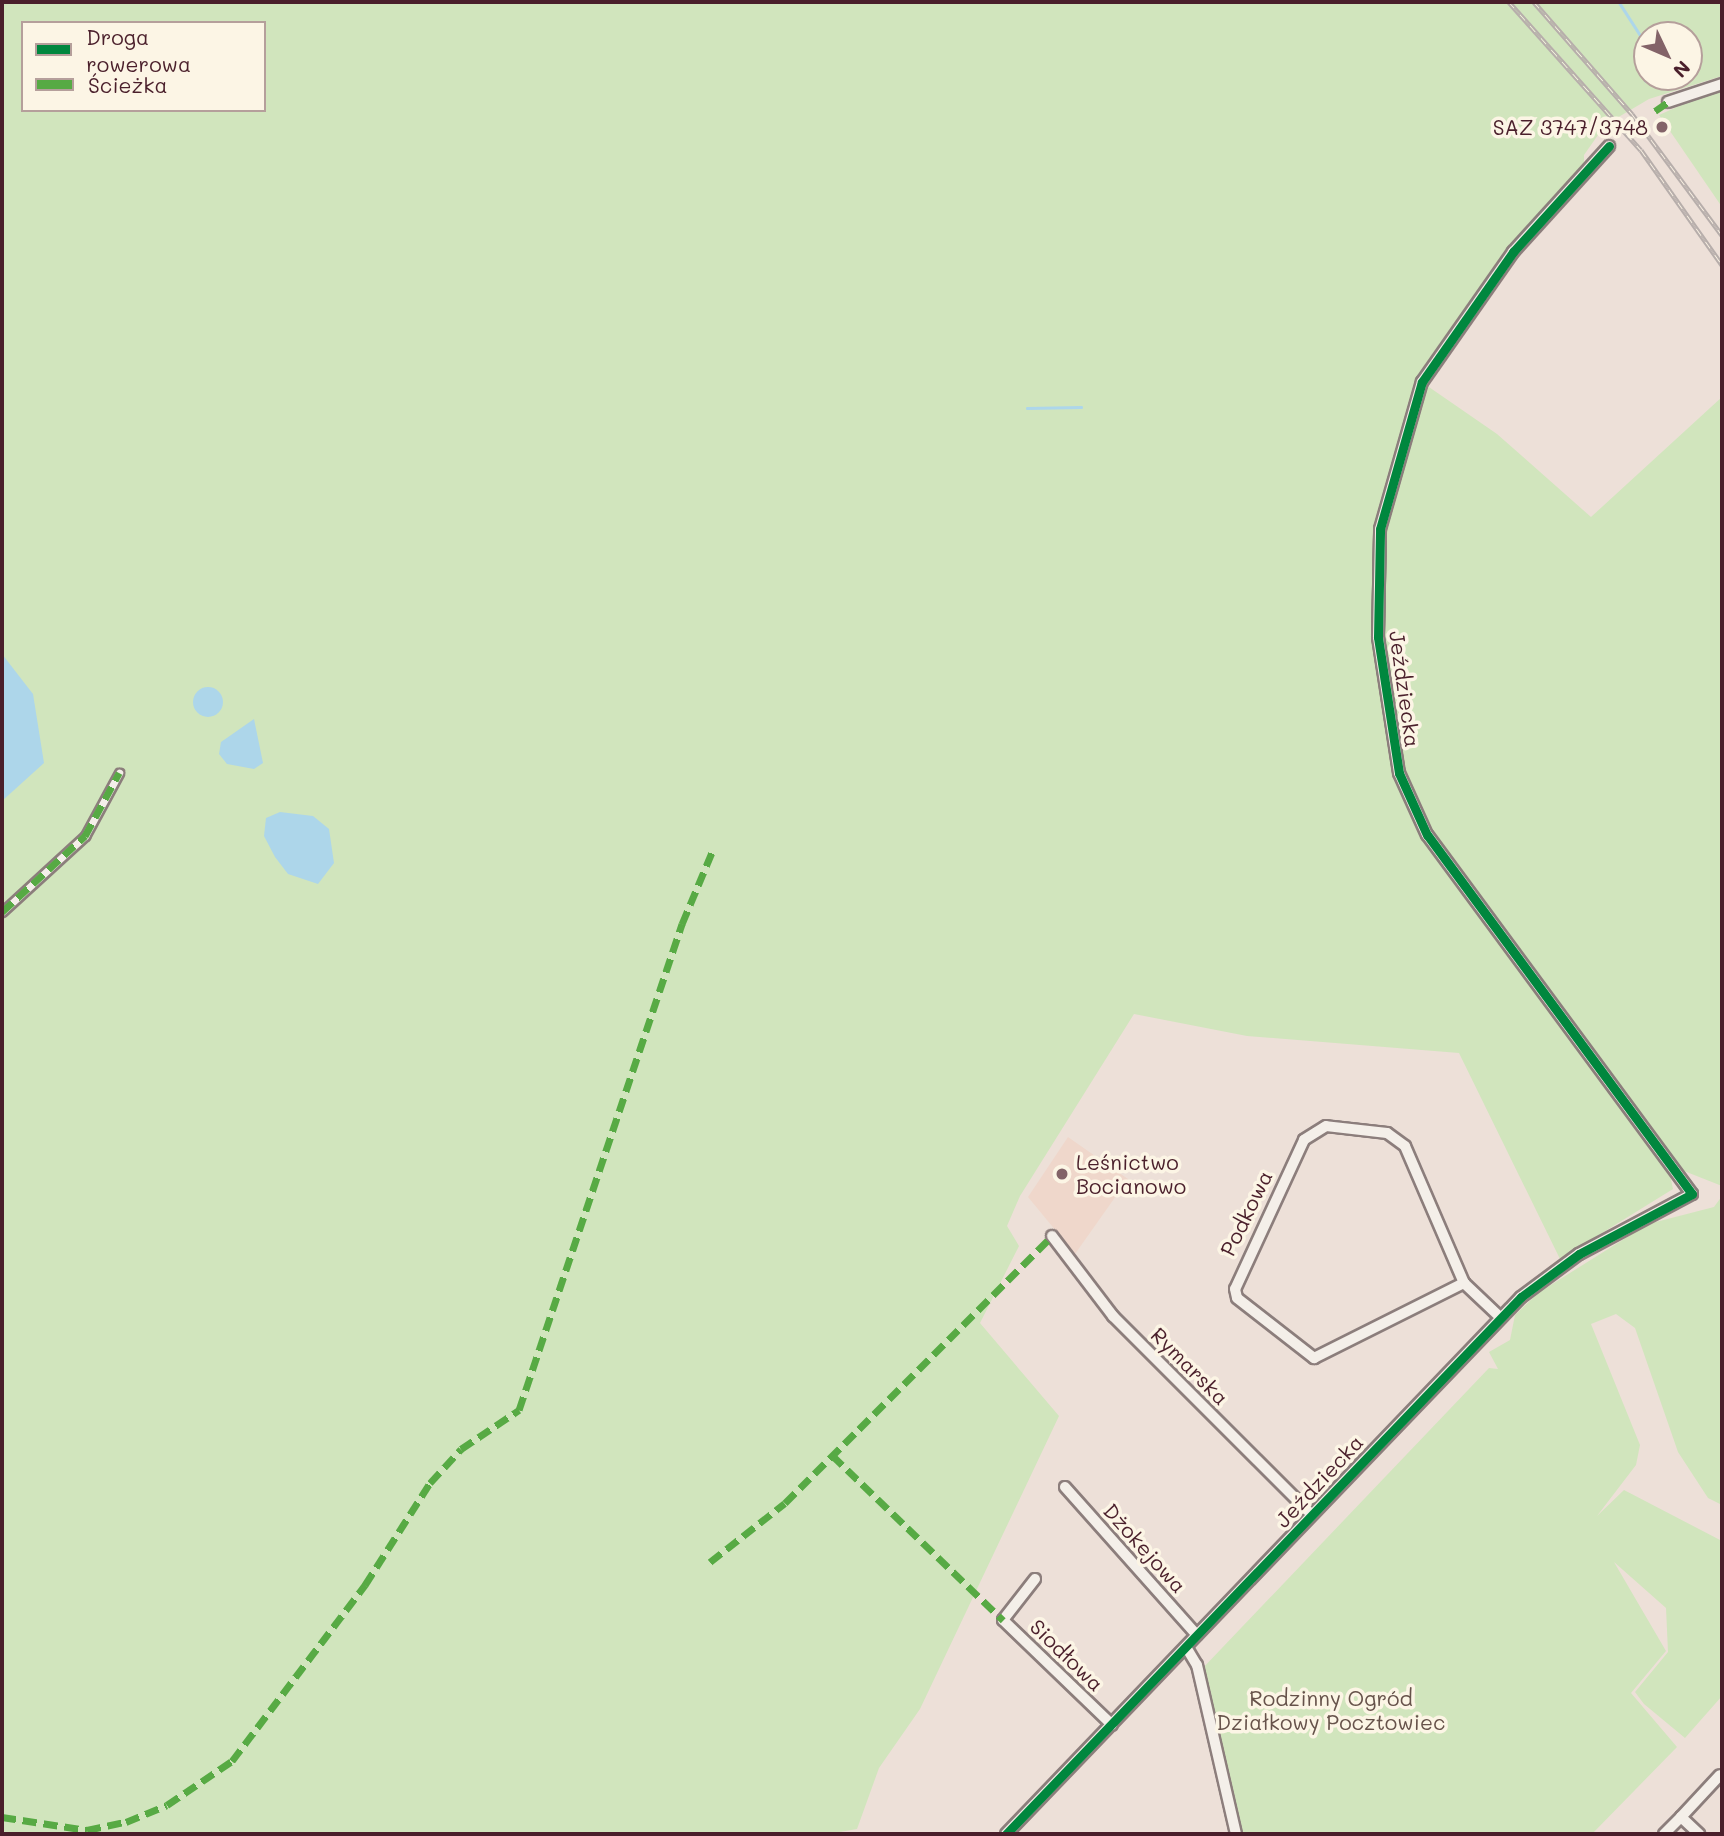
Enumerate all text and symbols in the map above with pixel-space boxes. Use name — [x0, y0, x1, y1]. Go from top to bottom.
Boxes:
legend — [21, 21, 266, 112]
north arrow — [1633, 21, 1703, 91]
text: Droga rowerowa — [86, 23, 191, 77]
text: N — [1668, 56, 1696, 83]
text: Ścieżka — [88, 71, 168, 98]
place label: SAZ 3747/3748 — [1493, 114, 1648, 140]
marker: SAZ 3747/3748 — [1654, 119, 1670, 135]
street label: Jeździecka — [1384, 629, 1426, 749]
place label: Leśnictwo Bocianowo — [1076, 1149, 1186, 1199]
marker: Leśnictwo Bocianowo — [1054, 1166, 1070, 1182]
street label: Podkowa — [1215, 1166, 1277, 1260]
street label: Rymarska — [1146, 1322, 1234, 1410]
street label: Jeździecka — [1270, 1430, 1368, 1532]
street label: Dżokejowa — [1098, 1498, 1192, 1598]
street label: Siodłowa — [1025, 1614, 1109, 1696]
park label: Rodzinny Ogród Działkowy Pocztowiec — [1217, 1685, 1445, 1735]

